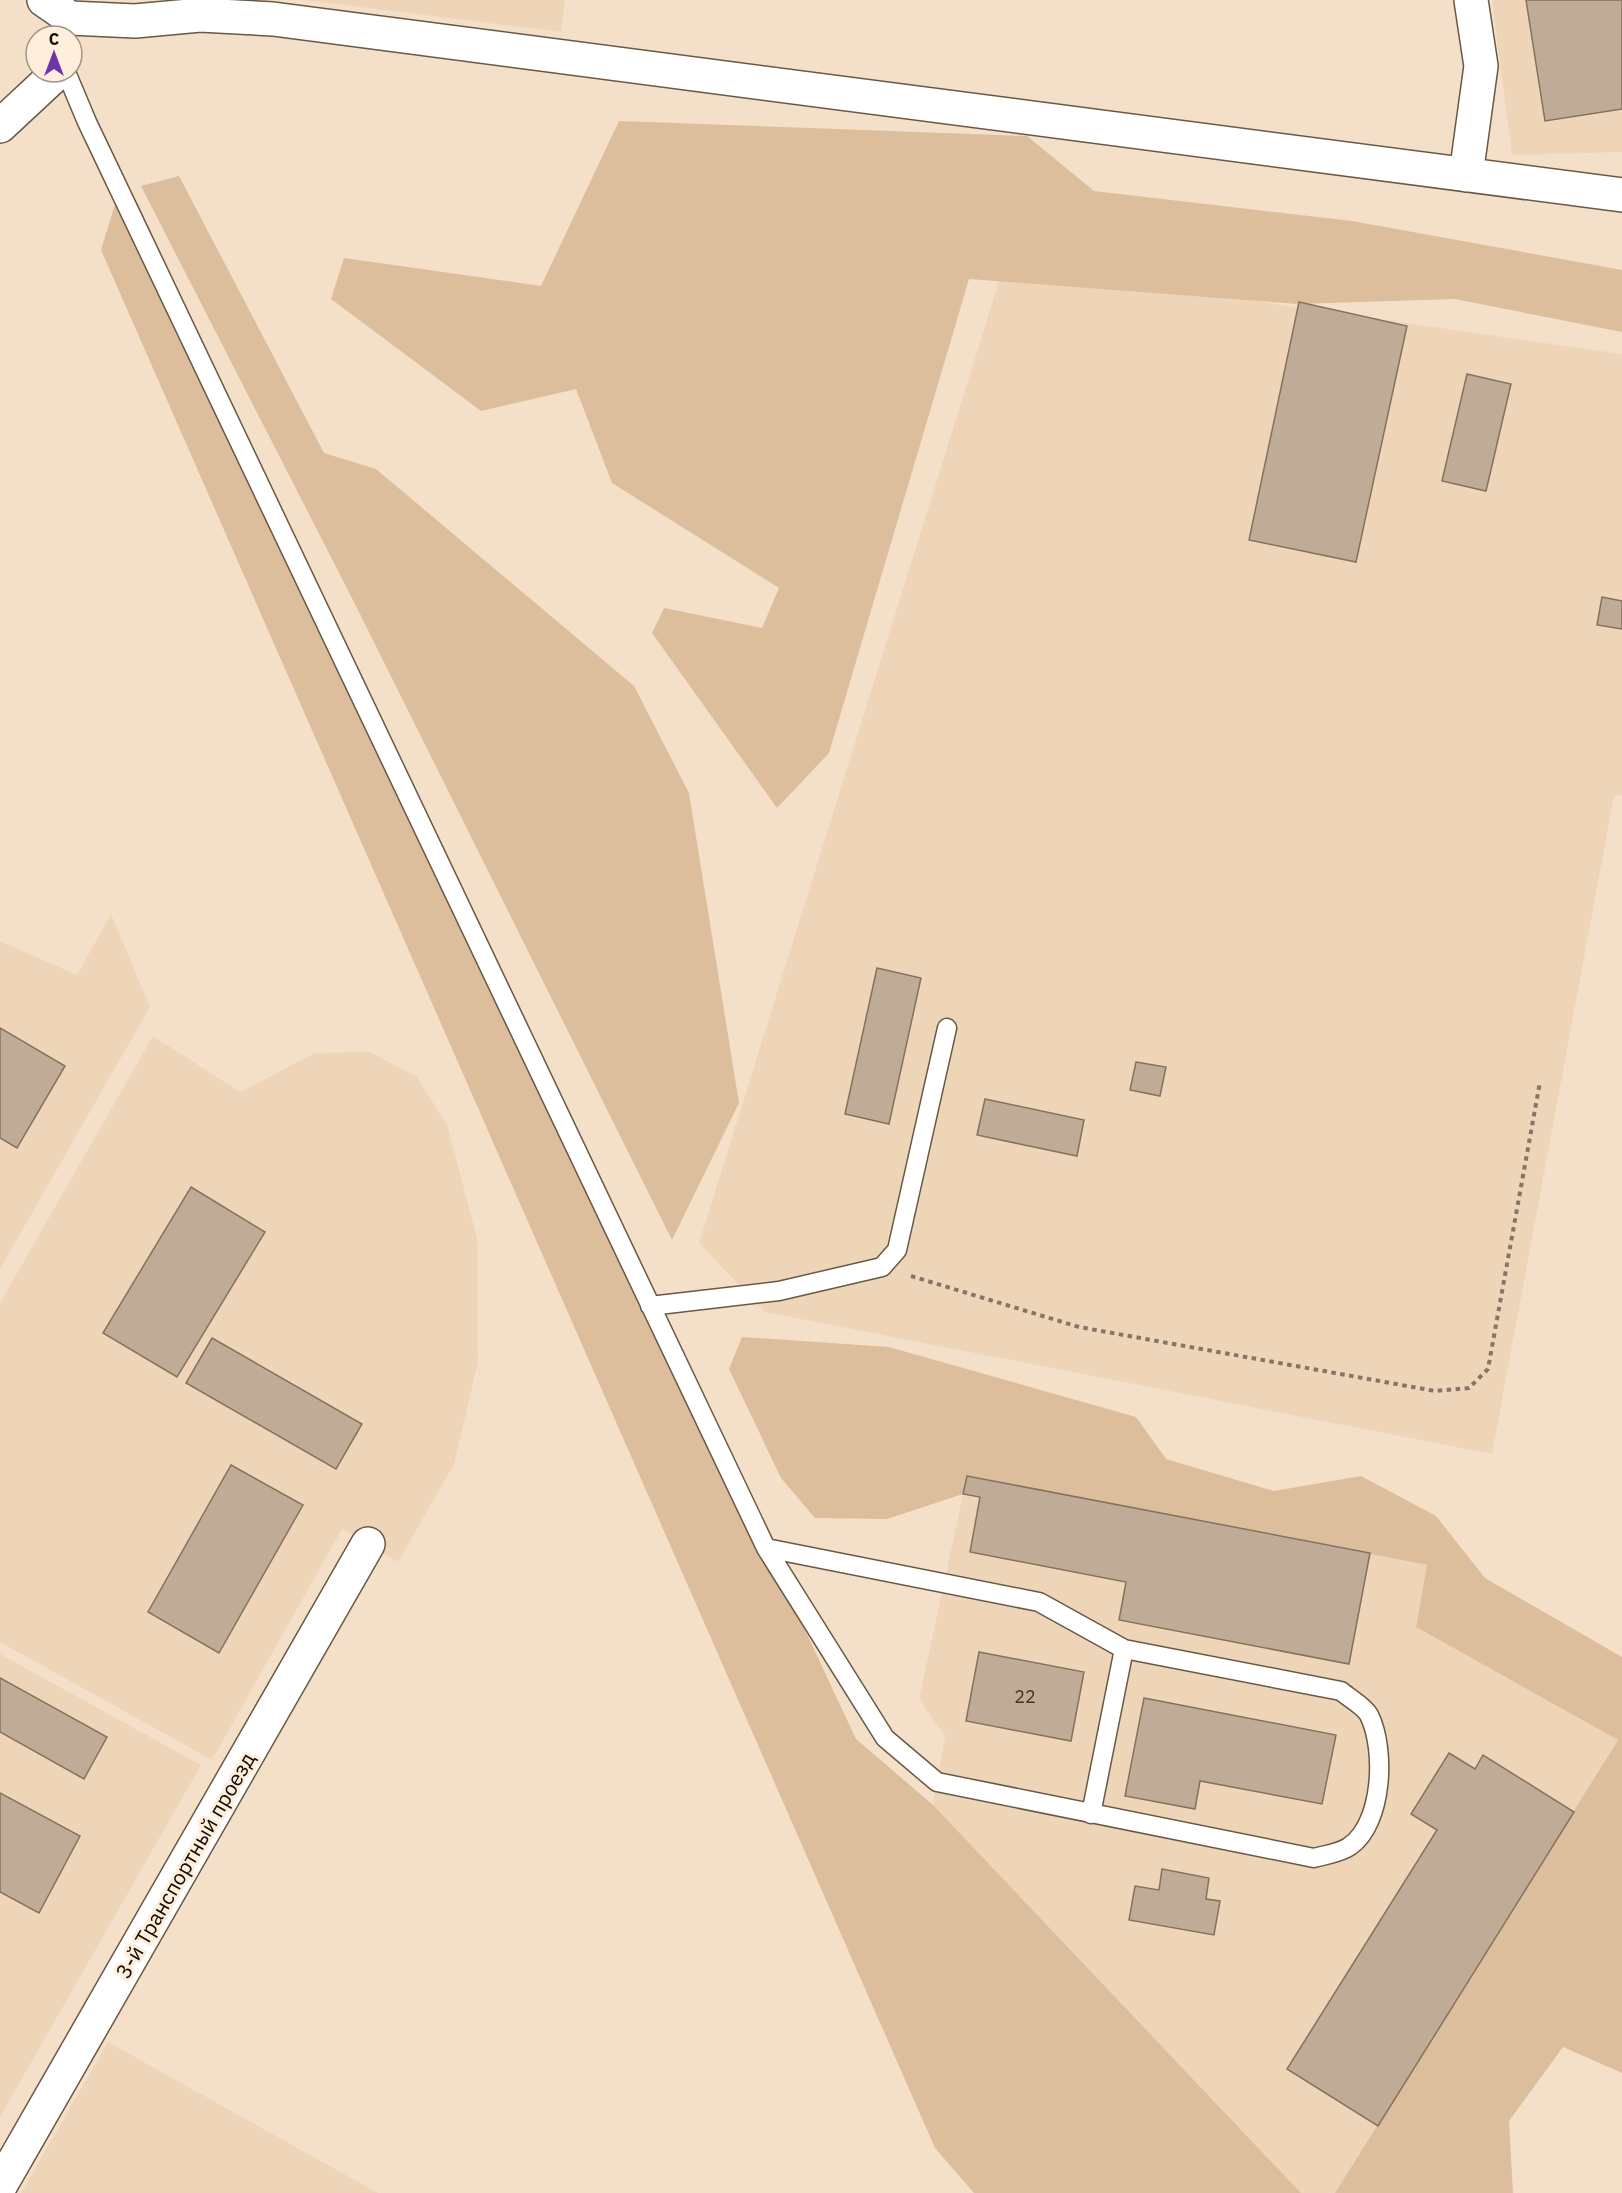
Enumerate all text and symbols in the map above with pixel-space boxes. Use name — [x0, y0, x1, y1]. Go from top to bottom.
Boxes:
north arrow — [24, 24, 84, 84]
text: С — [49, 29, 59, 49]
house number: 22 — [1014, 1685, 1036, 1708]
street label: 3-й Транспортный проезд — [109, 1747, 261, 1983]

